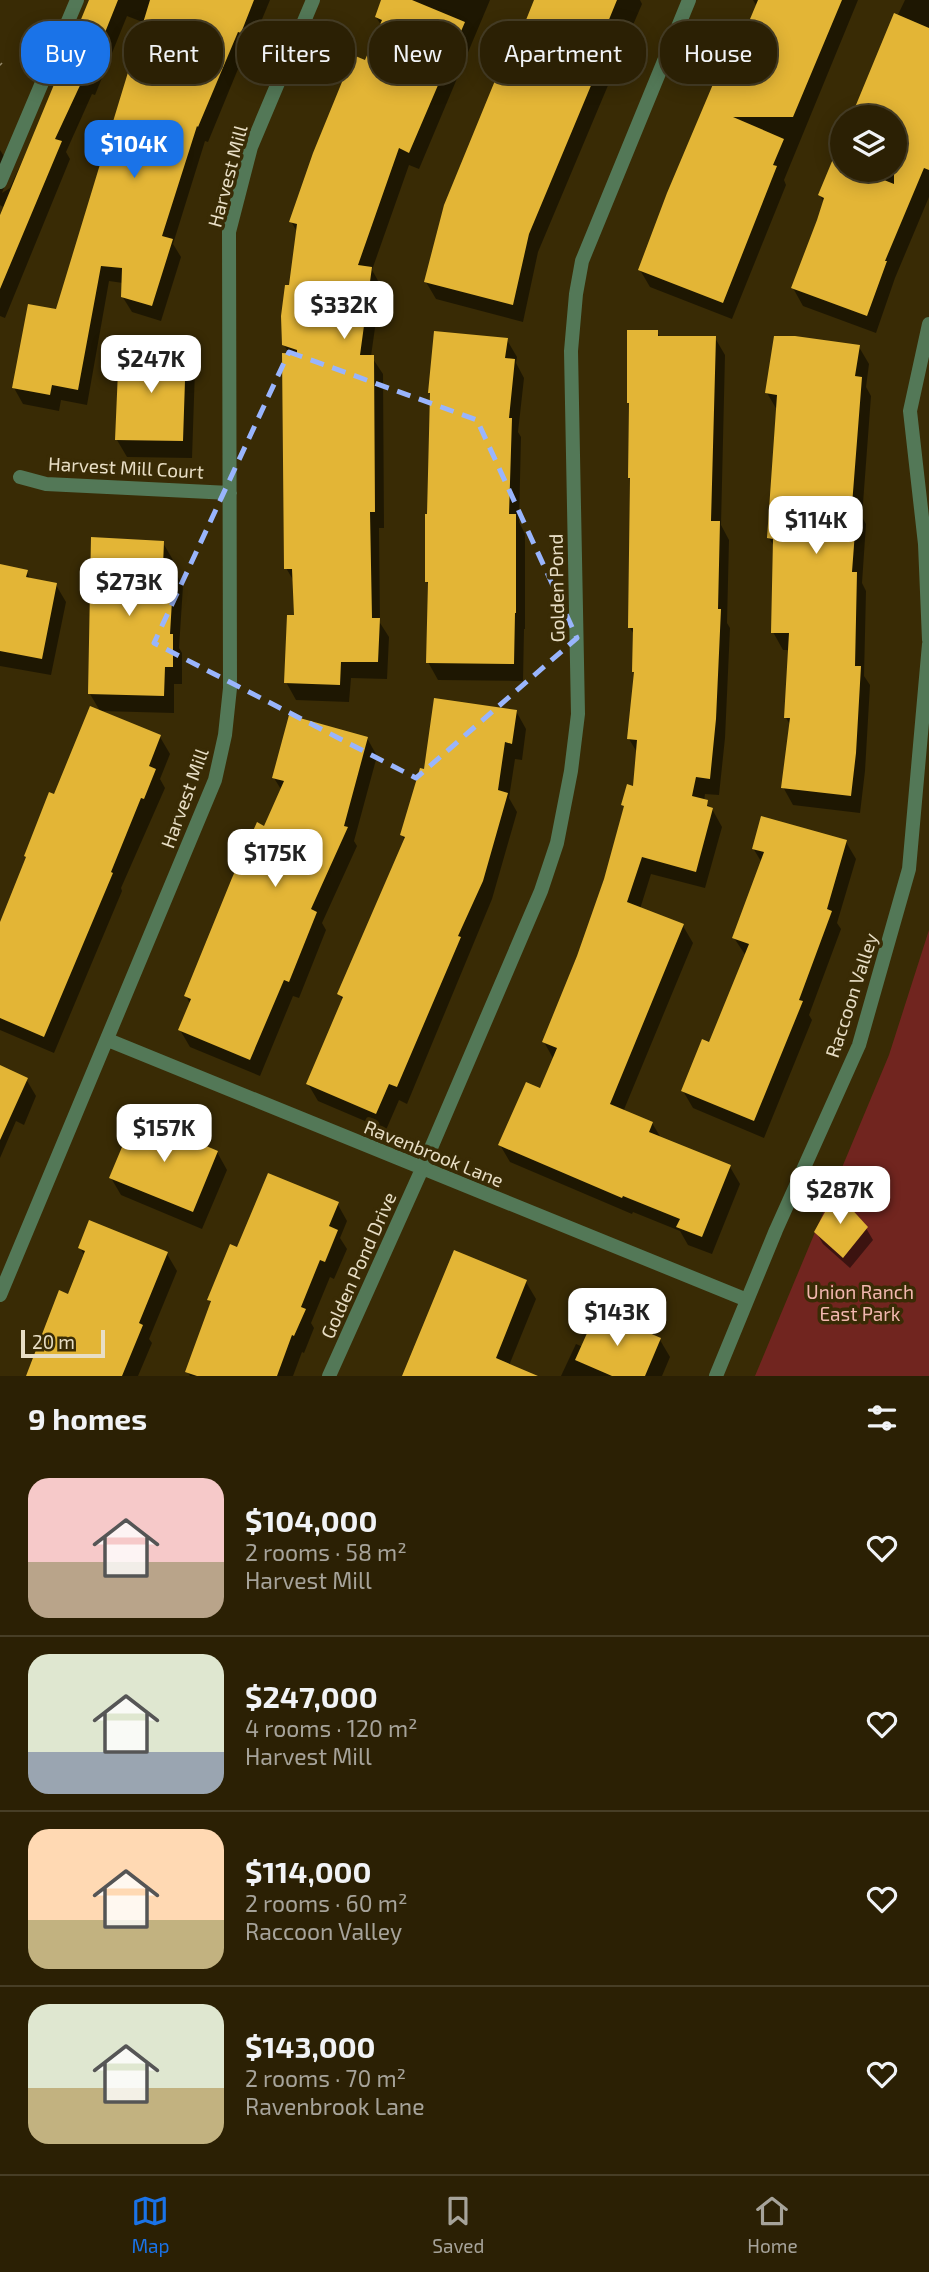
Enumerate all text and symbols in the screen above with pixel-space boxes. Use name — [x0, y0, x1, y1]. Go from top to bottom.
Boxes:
chip: Buy — [21, 21, 110, 84]
chip: Rent — [124, 21, 223, 84]
chip: Filters — [237, 21, 355, 84]
chip: New — [369, 21, 466, 84]
chip: Apartment — [480, 21, 646, 84]
chip: House — [660, 21, 777, 84]
map controls — [830, 105, 907, 182]
button: layers — [830, 105, 907, 182]
pin: $104K — [85, 120, 183, 180]
street label: Harvest Mill — [202, 122, 252, 230]
text: $104K — [100, 129, 168, 157]
pin: $332K — [295, 282, 393, 341]
text: $332K — [310, 290, 378, 318]
pin: $247K — [102, 336, 200, 395]
text: $247K — [117, 344, 185, 372]
street label: Harvest Mill Court — [48, 451, 204, 483]
pin: $114K — [767, 496, 865, 556]
text: $114K — [785, 505, 847, 533]
street label: Golden Pond — [544, 534, 568, 642]
pin: $273K — [80, 558, 178, 618]
text: $273K — [96, 567, 162, 595]
street label: Harvest Mill — [155, 745, 213, 851]
pin: $175K — [226, 830, 324, 889]
text: $175K — [244, 838, 306, 866]
street label: Raccoon Valley — [820, 930, 882, 1060]
pin: $157K — [115, 1104, 213, 1164]
text: $157K — [133, 1113, 195, 1141]
street label: Ravenbrook Lane — [361, 1115, 507, 1191]
pin: $287K — [791, 1166, 889, 1226]
text: $287K — [806, 1175, 874, 1203]
street label: Golden Pond Drive — [315, 1188, 401, 1342]
park label: Union Ranch East Park — [806, 1280, 914, 1325]
pin: $143K — [568, 1288, 666, 1348]
text: $143K — [584, 1297, 650, 1325]
scale bar — [21, 1327, 105, 1359]
text: 20 m — [32, 1330, 75, 1353]
icon: filters — [863, 1399, 901, 1437]
text: 9 homes — [28, 1400, 147, 1436]
text: $104,000 — [245, 1502, 377, 1538]
icon: home — [84, 1506, 168, 1590]
icon: heart — [863, 1529, 901, 1567]
text: 2 rooms · 58 m² — [245, 1538, 407, 1566]
text: Harvest Mill — [245, 1566, 372, 1594]
text: $247,000 — [245, 1678, 378, 1714]
icon: home — [84, 1682, 168, 1766]
icon: heart — [863, 1705, 901, 1743]
text: 4 rooms · 120 m² — [245, 1714, 418, 1742]
text: Harvest Mill — [245, 1742, 372, 1770]
text: $114,000 — [245, 1853, 371, 1889]
icon: home — [84, 1857, 168, 1941]
icon: heart — [863, 1880, 901, 1918]
text: 2 rooms · 60 m² — [245, 1889, 407, 1917]
text: Raccoon Valley — [245, 1917, 402, 1945]
text: $143,000 — [245, 2028, 376, 2064]
icon: home — [84, 2032, 168, 2116]
icon: heart — [863, 2055, 901, 2093]
text: 2 rooms · 70 m² — [245, 2064, 406, 2092]
text: Ravenbrook Lane — [245, 2092, 425, 2120]
tab: Map — [131, 2192, 170, 2257]
tab: Saved — [432, 2192, 484, 2257]
tab: Home — [747, 2192, 798, 2257]

